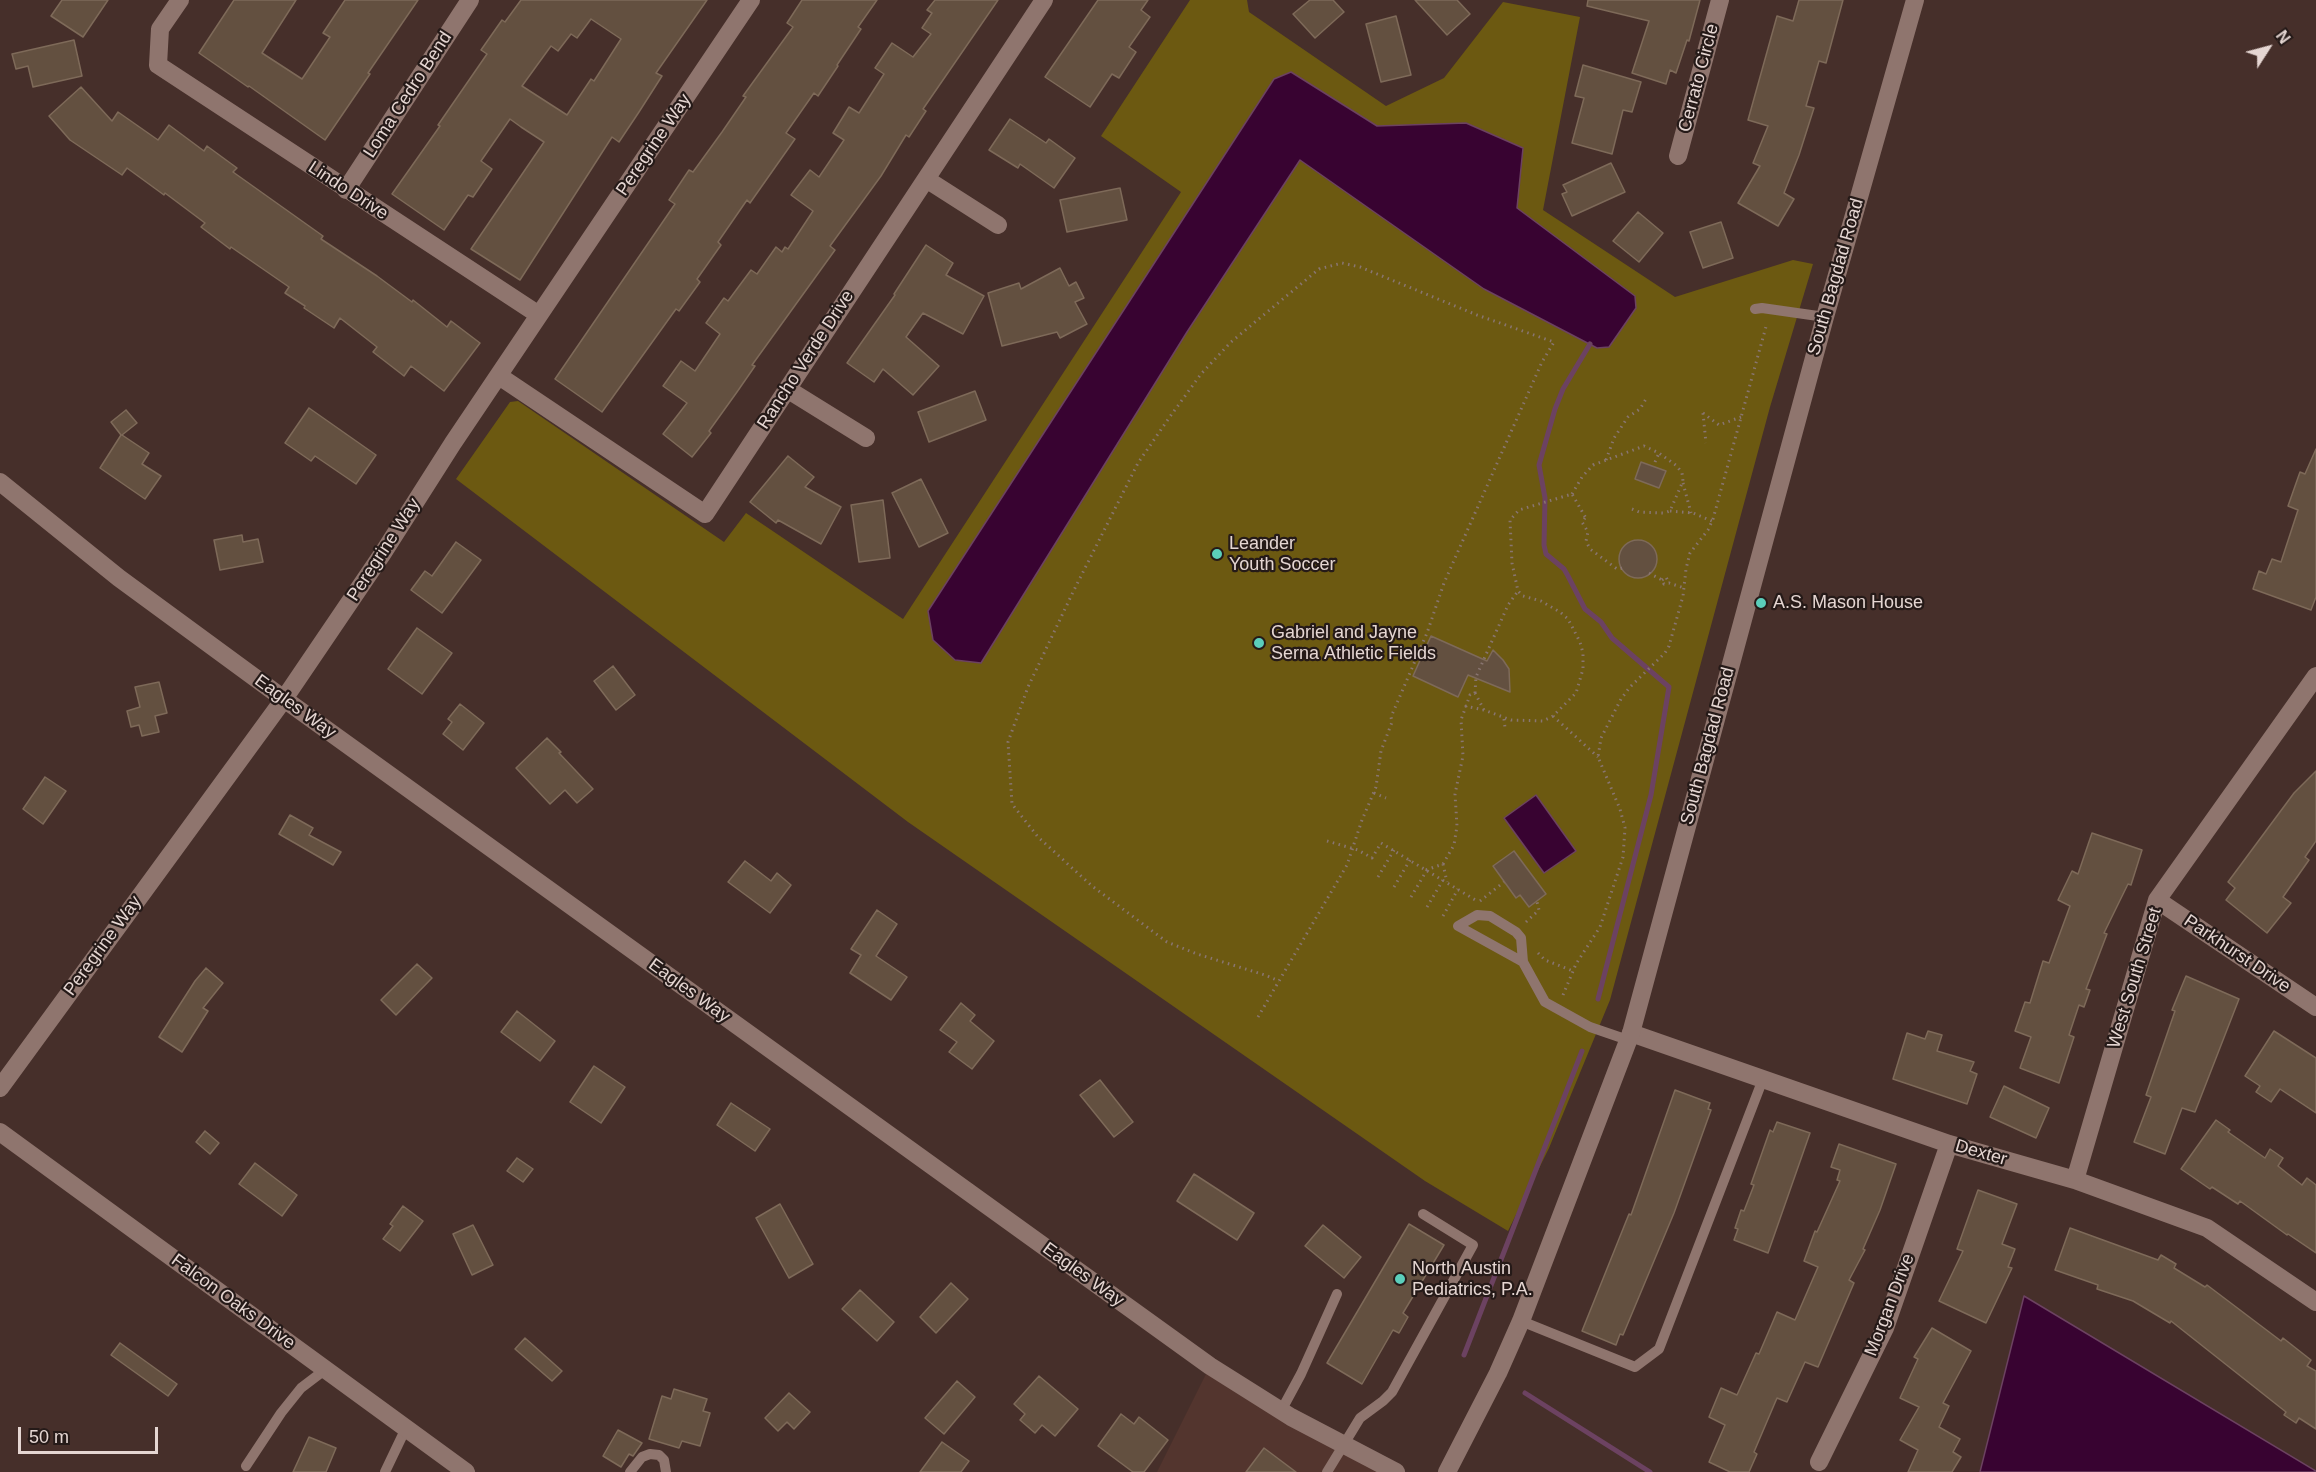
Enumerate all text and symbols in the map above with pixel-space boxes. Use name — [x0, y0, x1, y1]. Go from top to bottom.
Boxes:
north arrow — [2238, 18, 2298, 78]
street label: Cerrato Circle — [1674, 22, 1724, 134]
text: N — [2273, 27, 2293, 47]
street label: Loma Cedro Bend — [359, 28, 457, 162]
street label: Peregrine Way — [612, 90, 696, 200]
street label: Lindo Drive — [304, 157, 392, 225]
street label: South Bagdad Road — [1803, 196, 1869, 358]
street label: Rancho Verde Drive — [753, 287, 859, 433]
street label: Peregrine Way — [343, 494, 425, 606]
place label: Leander Youth Soccer — [1229, 533, 1335, 576]
marker: Leander Youth Soccer — [1210, 547, 1224, 561]
place label: A.S. Mason House — [1773, 592, 1923, 614]
marker: A.S. Mason House — [1754, 596, 1768, 610]
place label: Gabriel and Jayne Serna Athletic Fields — [1271, 622, 1436, 664]
marker: Gabriel and Jayne Serna Athletic Fields — [1252, 636, 1266, 650]
street label: South Bagdad Road — [1677, 665, 1739, 827]
street label: Eagles Way — [250, 670, 340, 744]
street label: Peregrine Way — [59, 892, 147, 1000]
street label: West South Street — [2103, 905, 2167, 1051]
street label: Parkhurst Drive — [2180, 910, 2294, 998]
street label: Eagles Way — [644, 954, 734, 1028]
street label: Dexter — [1953, 1135, 2009, 1171]
street label: Eagles Way — [1038, 1238, 1128, 1312]
street label: Falcon Oaks Drive — [167, 1250, 299, 1354]
street label: Morgan Drive — [1861, 1251, 1919, 1359]
place label: North Austin Pediatrics, P.A. — [1412, 1258, 1533, 1300]
marker: North Austin Pediatrics, P.A. — [1393, 1272, 1407, 1286]
scale bar — [21, 1415, 160, 1453]
text: 50 m — [29, 1427, 69, 1447]

